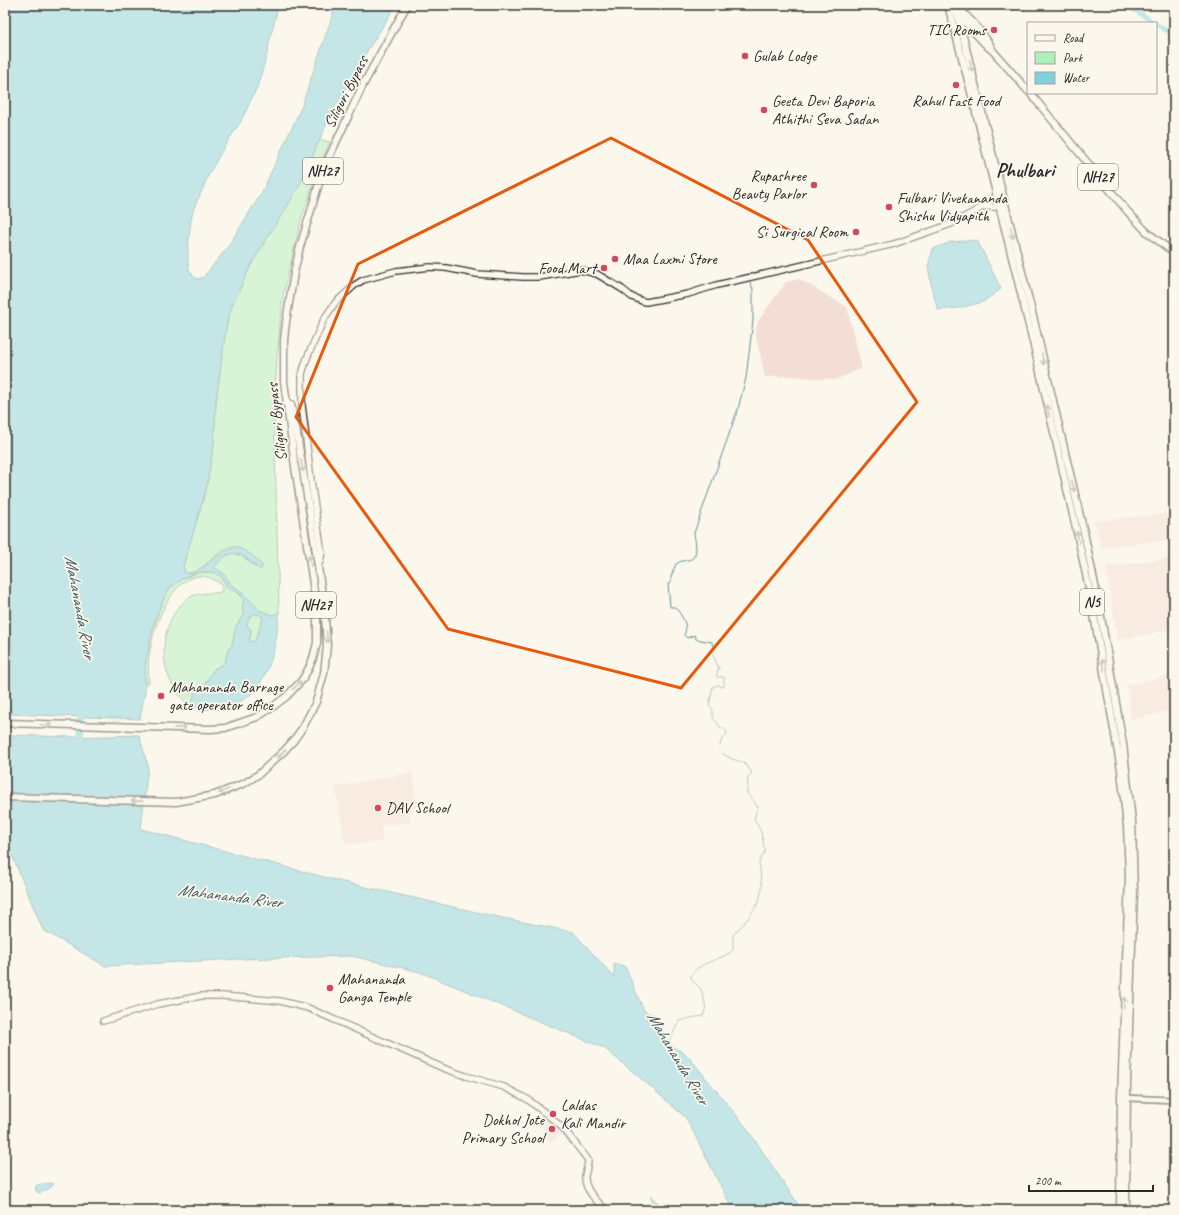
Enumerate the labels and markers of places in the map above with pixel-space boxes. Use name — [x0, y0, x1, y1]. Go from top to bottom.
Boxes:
place label: TIC Rooms — [927, 20, 988, 40]
marker: TIC Rooms — [989, 25, 999, 35]
place label: Gulab Lodge — [753, 46, 818, 66]
marker: Gulab Lodge — [740, 51, 750, 61]
marker: Rahul Fast Food — [951, 80, 961, 90]
place label: Geeta Devi Baporia Athithi Seva Sadan — [772, 91, 879, 129]
place label: Rahul Fast Food — [912, 91, 1003, 111]
marker: Geeta Devi Baporia Athithi Seva Sadan — [759, 105, 769, 115]
place label: Rupashree Beauty Parlor — [732, 166, 808, 204]
marker: Rupashree Beauty Parlor — [809, 180, 819, 190]
place label: Fulbari Vivekananda Shishu Vidyapith — [897, 188, 1008, 226]
marker: Fulbari Vivekananda Shishu Vidyapith — [884, 202, 894, 212]
place label: Si Surgical Room — [756, 222, 849, 242]
marker: Si Surgical Room — [851, 227, 861, 237]
place label: Maa Laxmi Store — [623, 249, 718, 269]
marker: Maa Laxmi Store — [610, 254, 620, 264]
place label: Food Mart — [538, 258, 599, 278]
marker: Food Mart — [599, 263, 609, 273]
place label: Mahananda Barrage gate operator office — [169, 677, 285, 715]
marker: Mahananda Barrage gate operator office — [156, 691, 166, 701]
place label: DAV School — [386, 798, 452, 818]
marker: DAV School — [373, 803, 383, 813]
place label: Mahananda Ganga Temple — [338, 969, 412, 1007]
marker: Mahananda Ganga Temple — [325, 983, 335, 993]
place label: Laldas Kali Mandir — [561, 1095, 627, 1133]
marker: Laldas Kali Mandir — [548, 1109, 558, 1119]
place label: Dokhol Jote Primary School — [462, 1110, 547, 1148]
marker: Dokhol Jote Primary School — [547, 1124, 557, 1134]

